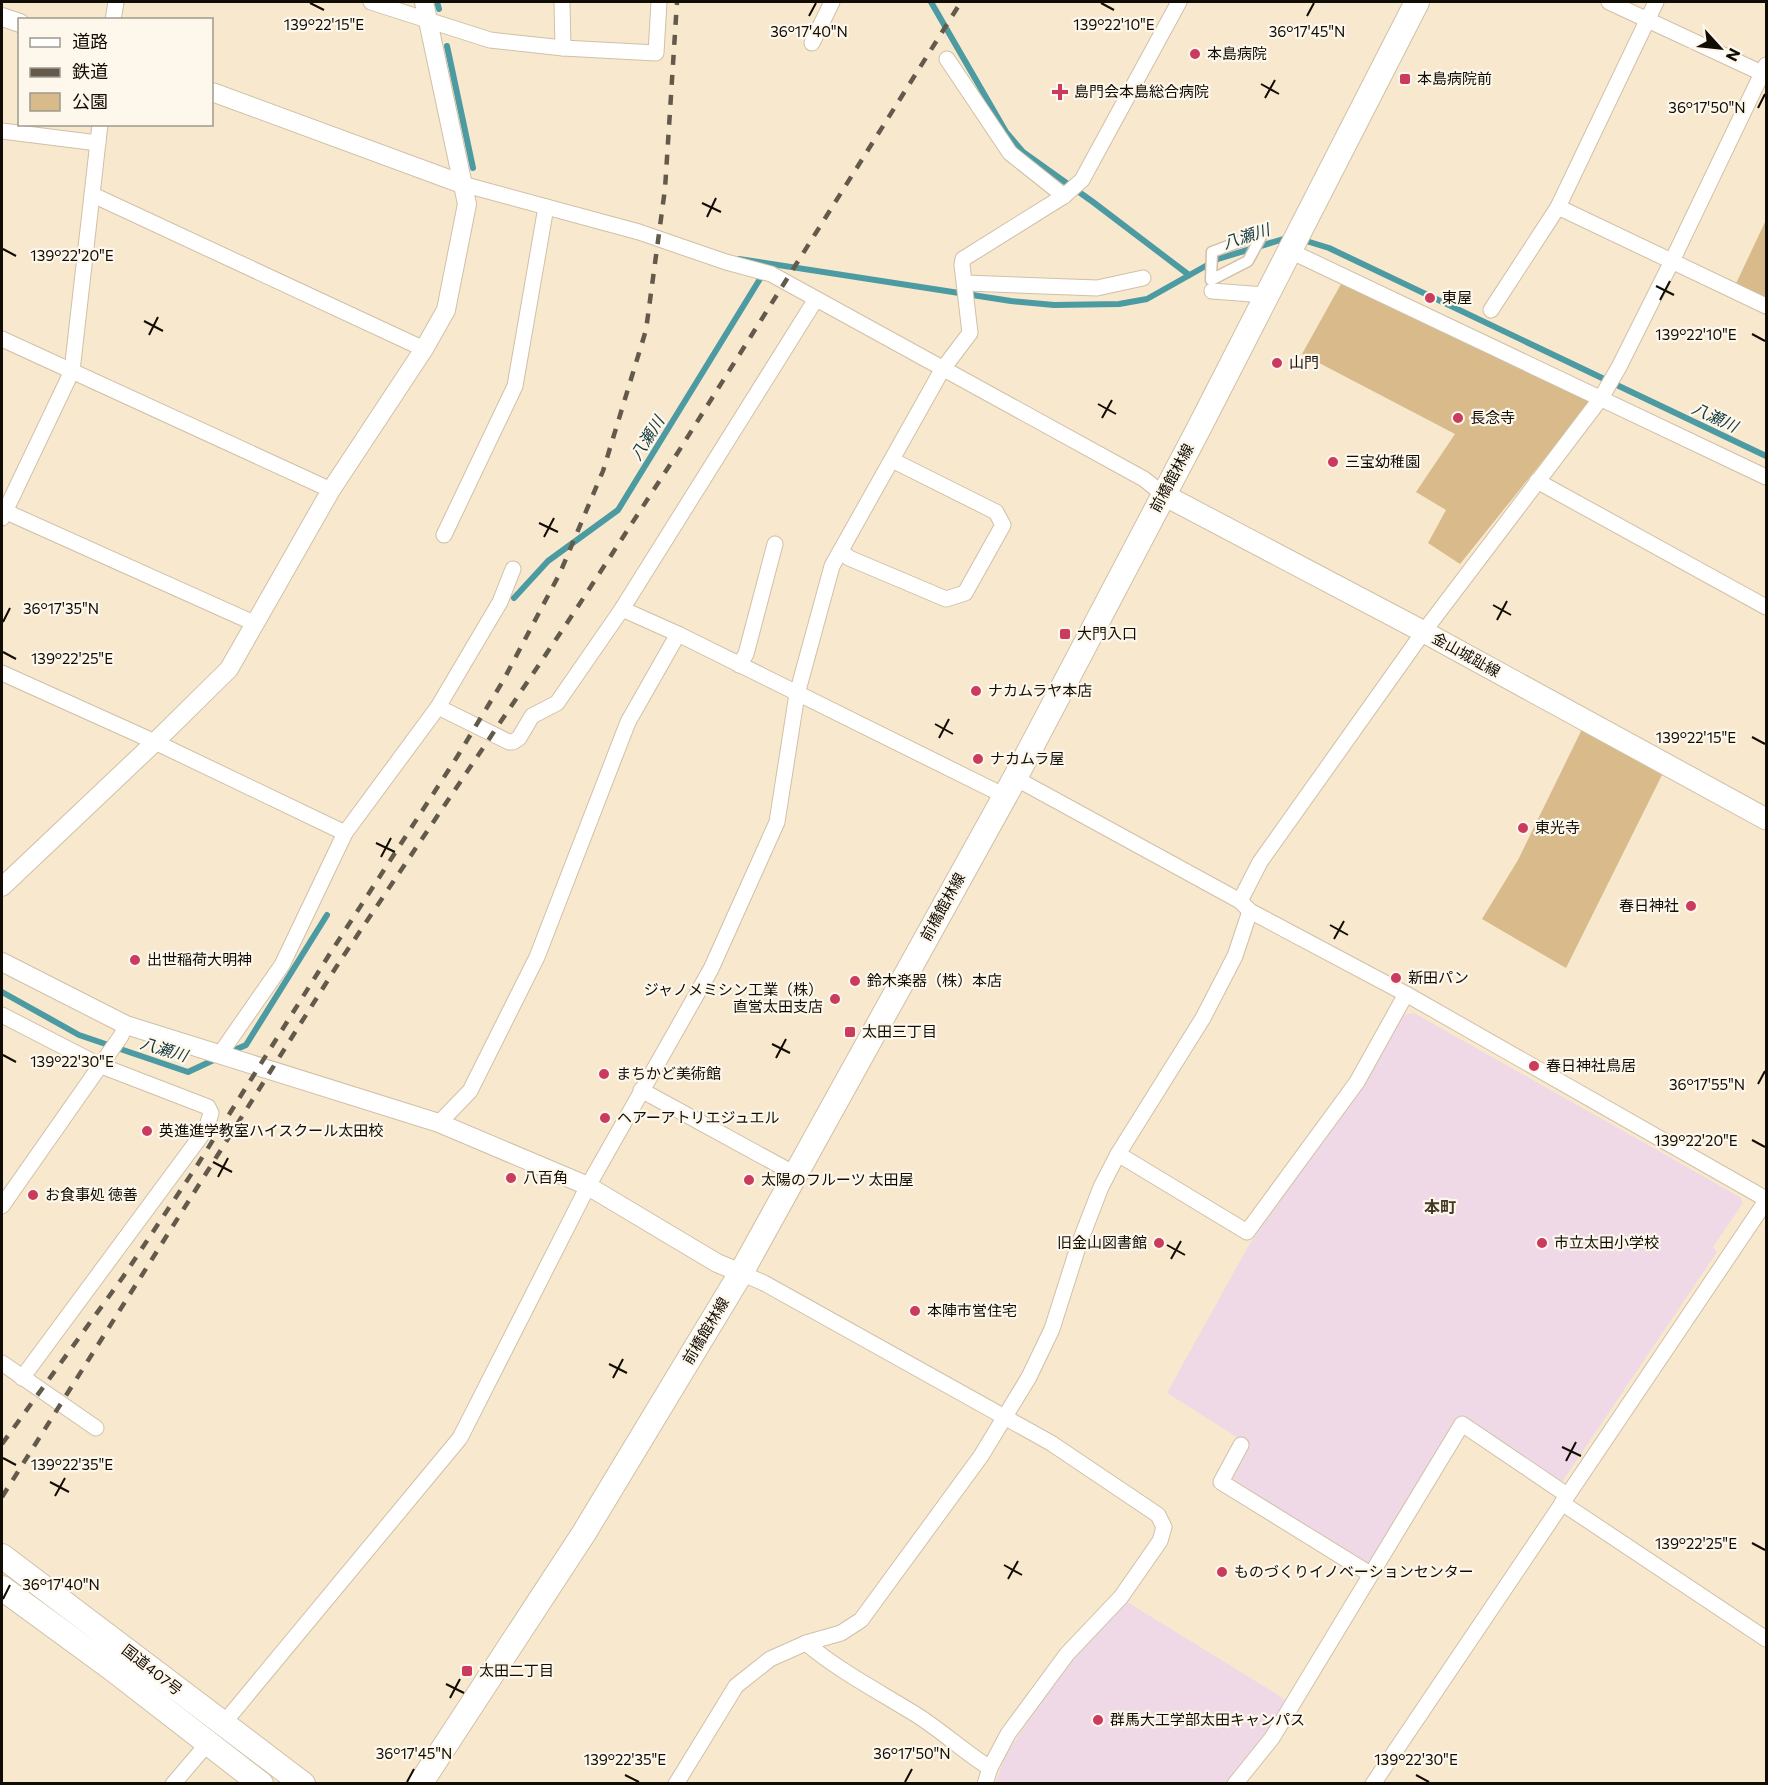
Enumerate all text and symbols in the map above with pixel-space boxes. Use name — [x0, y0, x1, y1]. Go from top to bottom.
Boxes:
text: 139°22'15"E — [284, 15, 364, 33]
text: 139°22'10"E — [1073, 15, 1155, 33]
legend — [18, 18, 213, 126]
north arrow — [1690, 18, 1750, 78]
text: 36°17'40"N — [770, 22, 848, 40]
text: 36°17'45"N — [1269, 22, 1345, 40]
text: 道路 — [72, 30, 108, 52]
place label: 本島病院 — [1207, 44, 1267, 62]
text: N — [1723, 45, 1745, 65]
marker: 本島病院 — [1188, 47, 1202, 61]
text: 鉄道 — [72, 60, 108, 82]
place label: 本島病院前 — [1417, 69, 1492, 87]
marker: 本島病院前 — [1398, 72, 1412, 86]
place label: 島門会本島総合病院 — [1074, 82, 1209, 100]
marker: 島門会本島総合病院 — [1051, 83, 1069, 101]
text: 公園 — [72, 90, 108, 112]
text: 36°17'50"N — [1668, 98, 1746, 116]
water label: 八瀬川 — [1220, 218, 1274, 252]
text: 139°22'20"E — [30, 246, 114, 264]
place label: 東屋 — [1442, 288, 1472, 306]
marker: 東屋 — [1423, 291, 1437, 305]
text: 139°22'10"E — [1655, 325, 1737, 343]
place label: 山門 — [1289, 353, 1319, 371]
marker: 山門 — [1270, 356, 1284, 370]
water label: 八瀬川 — [1689, 398, 1743, 436]
place label: 長念寺 — [1470, 408, 1515, 426]
water label: 八瀬川 — [626, 411, 668, 463]
marker: 長念寺 — [1451, 411, 1465, 425]
street label: 前橋館林線 — [1146, 440, 1197, 515]
place label: 三宝幼稚園 — [1345, 452, 1420, 470]
marker: 三宝幼稚園 — [1326, 455, 1340, 469]
text: 36°17'35"N — [23, 599, 99, 617]
place label: 大門入口 — [1077, 624, 1137, 642]
marker: 大門入口 — [1058, 627, 1072, 641]
street label: 金山城趾線 — [1429, 628, 1504, 680]
text: 139°22'25"E — [31, 649, 113, 667]
place label: ナカムラヤ本店 — [988, 681, 1092, 699]
marker: ナカムラヤ本店 — [969, 684, 983, 698]
text: 139°22'15"E — [1656, 728, 1736, 746]
place label: ナカムラ屋 — [990, 749, 1064, 767]
marker: ナカムラ屋 — [971, 752, 985, 766]
place label: 東光寺 — [1535, 818, 1580, 836]
marker: 東光寺 — [1516, 821, 1530, 835]
street label: 前橋館林線 — [916, 869, 968, 944]
place label: 春日神社 — [1619, 896, 1679, 914]
marker: 春日神社 — [1684, 899, 1698, 913]
place label: 出世稲荷大明神 — [147, 950, 252, 968]
marker: 出世稲荷大明神 — [128, 953, 142, 967]
place label: 新田パン — [1408, 968, 1469, 986]
place label: 鈴木楽器（株）本店 — [867, 971, 1002, 989]
marker: 新田パン — [1389, 971, 1403, 985]
marker: 鈴木楽器（株）本店 — [848, 974, 862, 988]
place label: ジャノメミシン工業（株） 直営太田支店 — [644, 980, 823, 1015]
marker: ジャノメミシン工業（株） 直営太田支店 — [828, 992, 842, 1006]
place label: 太田三丁目 — [862, 1022, 937, 1040]
marker: 太田三丁目 — [843, 1025, 857, 1039]
water label: 八瀬川 — [138, 1032, 192, 1065]
text: 139°22'30"E — [30, 1052, 114, 1070]
place label: 春日神社鳥居 — [1546, 1056, 1636, 1074]
marker: 春日神社鳥居 — [1527, 1059, 1541, 1073]
place label: まちかど美術館 — [616, 1064, 721, 1082]
marker: まちかど美術館 — [597, 1067, 611, 1081]
text: 36°17'55"N — [1669, 1075, 1745, 1093]
place label: ヘアーアトリエジュエル — [617, 1108, 779, 1126]
marker: ヘアーアトリエジュエル — [598, 1111, 612, 1125]
place label: 英進進学教室ハイスクール太田校 — [159, 1121, 383, 1139]
marker: 英進進学教室ハイスクール太田校 — [140, 1124, 154, 1138]
text: 139°22'20"E — [1654, 1131, 1738, 1149]
place label: 八百角 — [523, 1168, 568, 1186]
place label: 太陽のフルーツ 太田屋 — [761, 1170, 914, 1188]
marker: 八百角 — [504, 1171, 518, 1185]
marker: 太陽のフルーツ 太田屋 — [742, 1173, 756, 1187]
place label: お食事処 徳善 — [45, 1185, 138, 1203]
marker: お食事処 徳善 — [26, 1188, 40, 1202]
district label: 本町 — [1424, 1197, 1456, 1216]
place label: 旧金山図書館 — [1057, 1233, 1147, 1251]
place label: 市立太田小学校 — [1554, 1233, 1659, 1251]
marker: 旧金山図書館 — [1152, 1236, 1166, 1250]
marker: 市立太田小学校 — [1535, 1236, 1549, 1250]
street label: 前橋館林線 — [678, 1294, 732, 1367]
place label: 本陣市営住宅 — [927, 1301, 1017, 1319]
marker: 本陣市営住宅 — [908, 1304, 922, 1318]
text: 139°22'35"E — [31, 1455, 113, 1473]
text: 139°22'25"E — [1655, 1534, 1737, 1552]
place label: ものづくりイノベーションセンター — [1234, 1562, 1474, 1580]
marker: ものづくりイノベーションセンター — [1215, 1565, 1229, 1579]
text: 36°17'40"N — [22, 1575, 100, 1593]
street label: 国道407号 — [119, 1640, 186, 1698]
place label: 太田二丁目 — [479, 1661, 554, 1679]
marker: 太田二丁目 — [460, 1664, 474, 1678]
place label: 群馬大工学部太田キャンパス — [1110, 1710, 1305, 1728]
marker: 群馬大工学部太田キャンパス — [1091, 1713, 1105, 1727]
text: 36°17'45"N — [376, 1744, 452, 1762]
text: 36°17'50"N — [873, 1744, 951, 1762]
text: 139°22'35"E — [584, 1750, 666, 1768]
text: 139°22'30"E — [1374, 1750, 1458, 1768]

